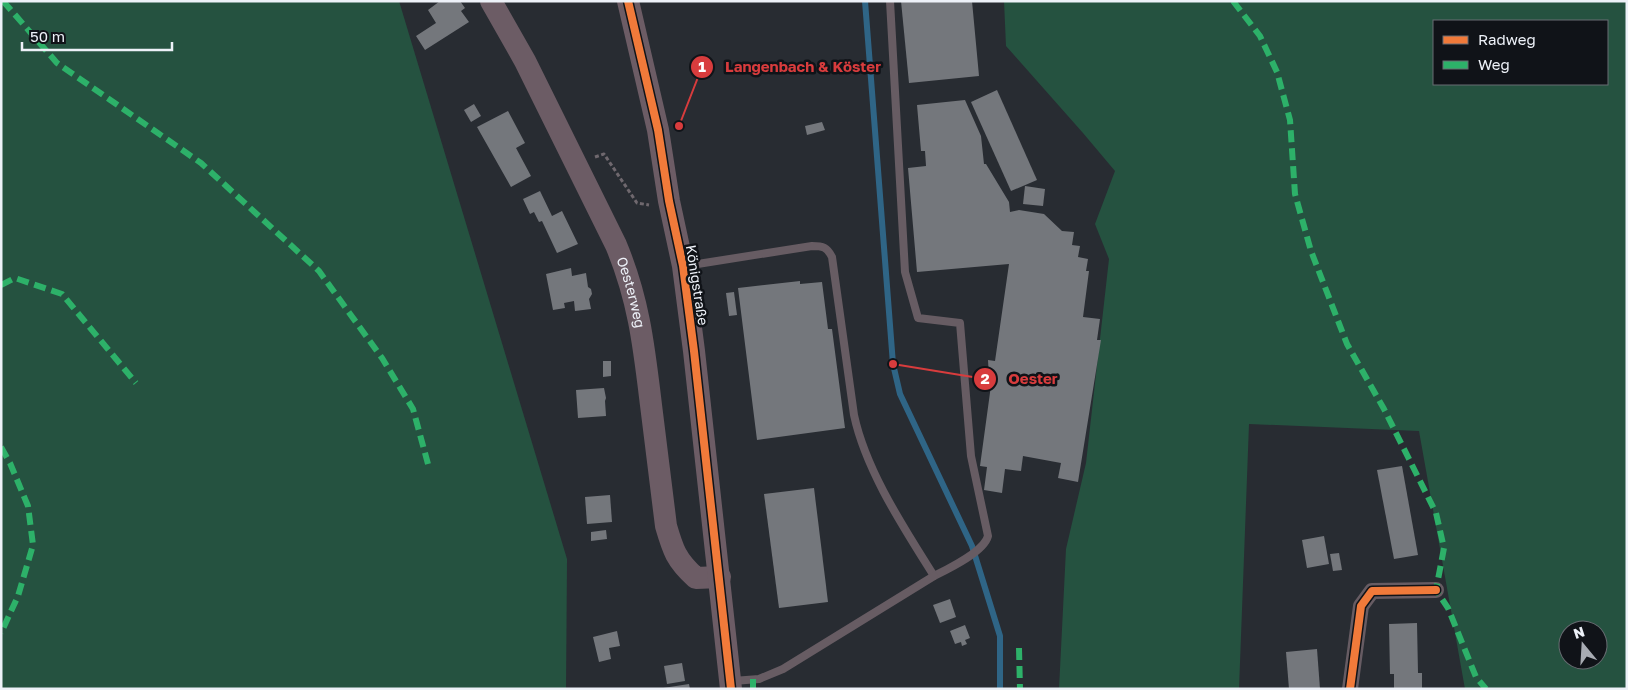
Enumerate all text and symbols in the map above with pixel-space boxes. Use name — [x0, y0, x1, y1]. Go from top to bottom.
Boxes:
scale bar — [22, 20, 172, 52]
legend — [1433, 20, 1608, 85]
text: 50 m — [30, 27, 65, 45]
text: Radweg — [1478, 30, 1536, 48]
callout: Langenbach & Köster — [690, 52, 891, 82]
text: Weg — [1478, 55, 1510, 73]
text: 1 — [698, 57, 706, 75]
text: Langenbach & Köster — [725, 57, 881, 75]
street label: Königstraße — [683, 243, 712, 326]
street label: Oesterweg — [613, 254, 649, 329]
callout: Oester — [973, 364, 1067, 394]
text: 2 — [980, 369, 990, 387]
text: Oester — [1008, 369, 1058, 387]
north arrow — [1558, 620, 1608, 670]
text: N — [1571, 622, 1587, 642]

